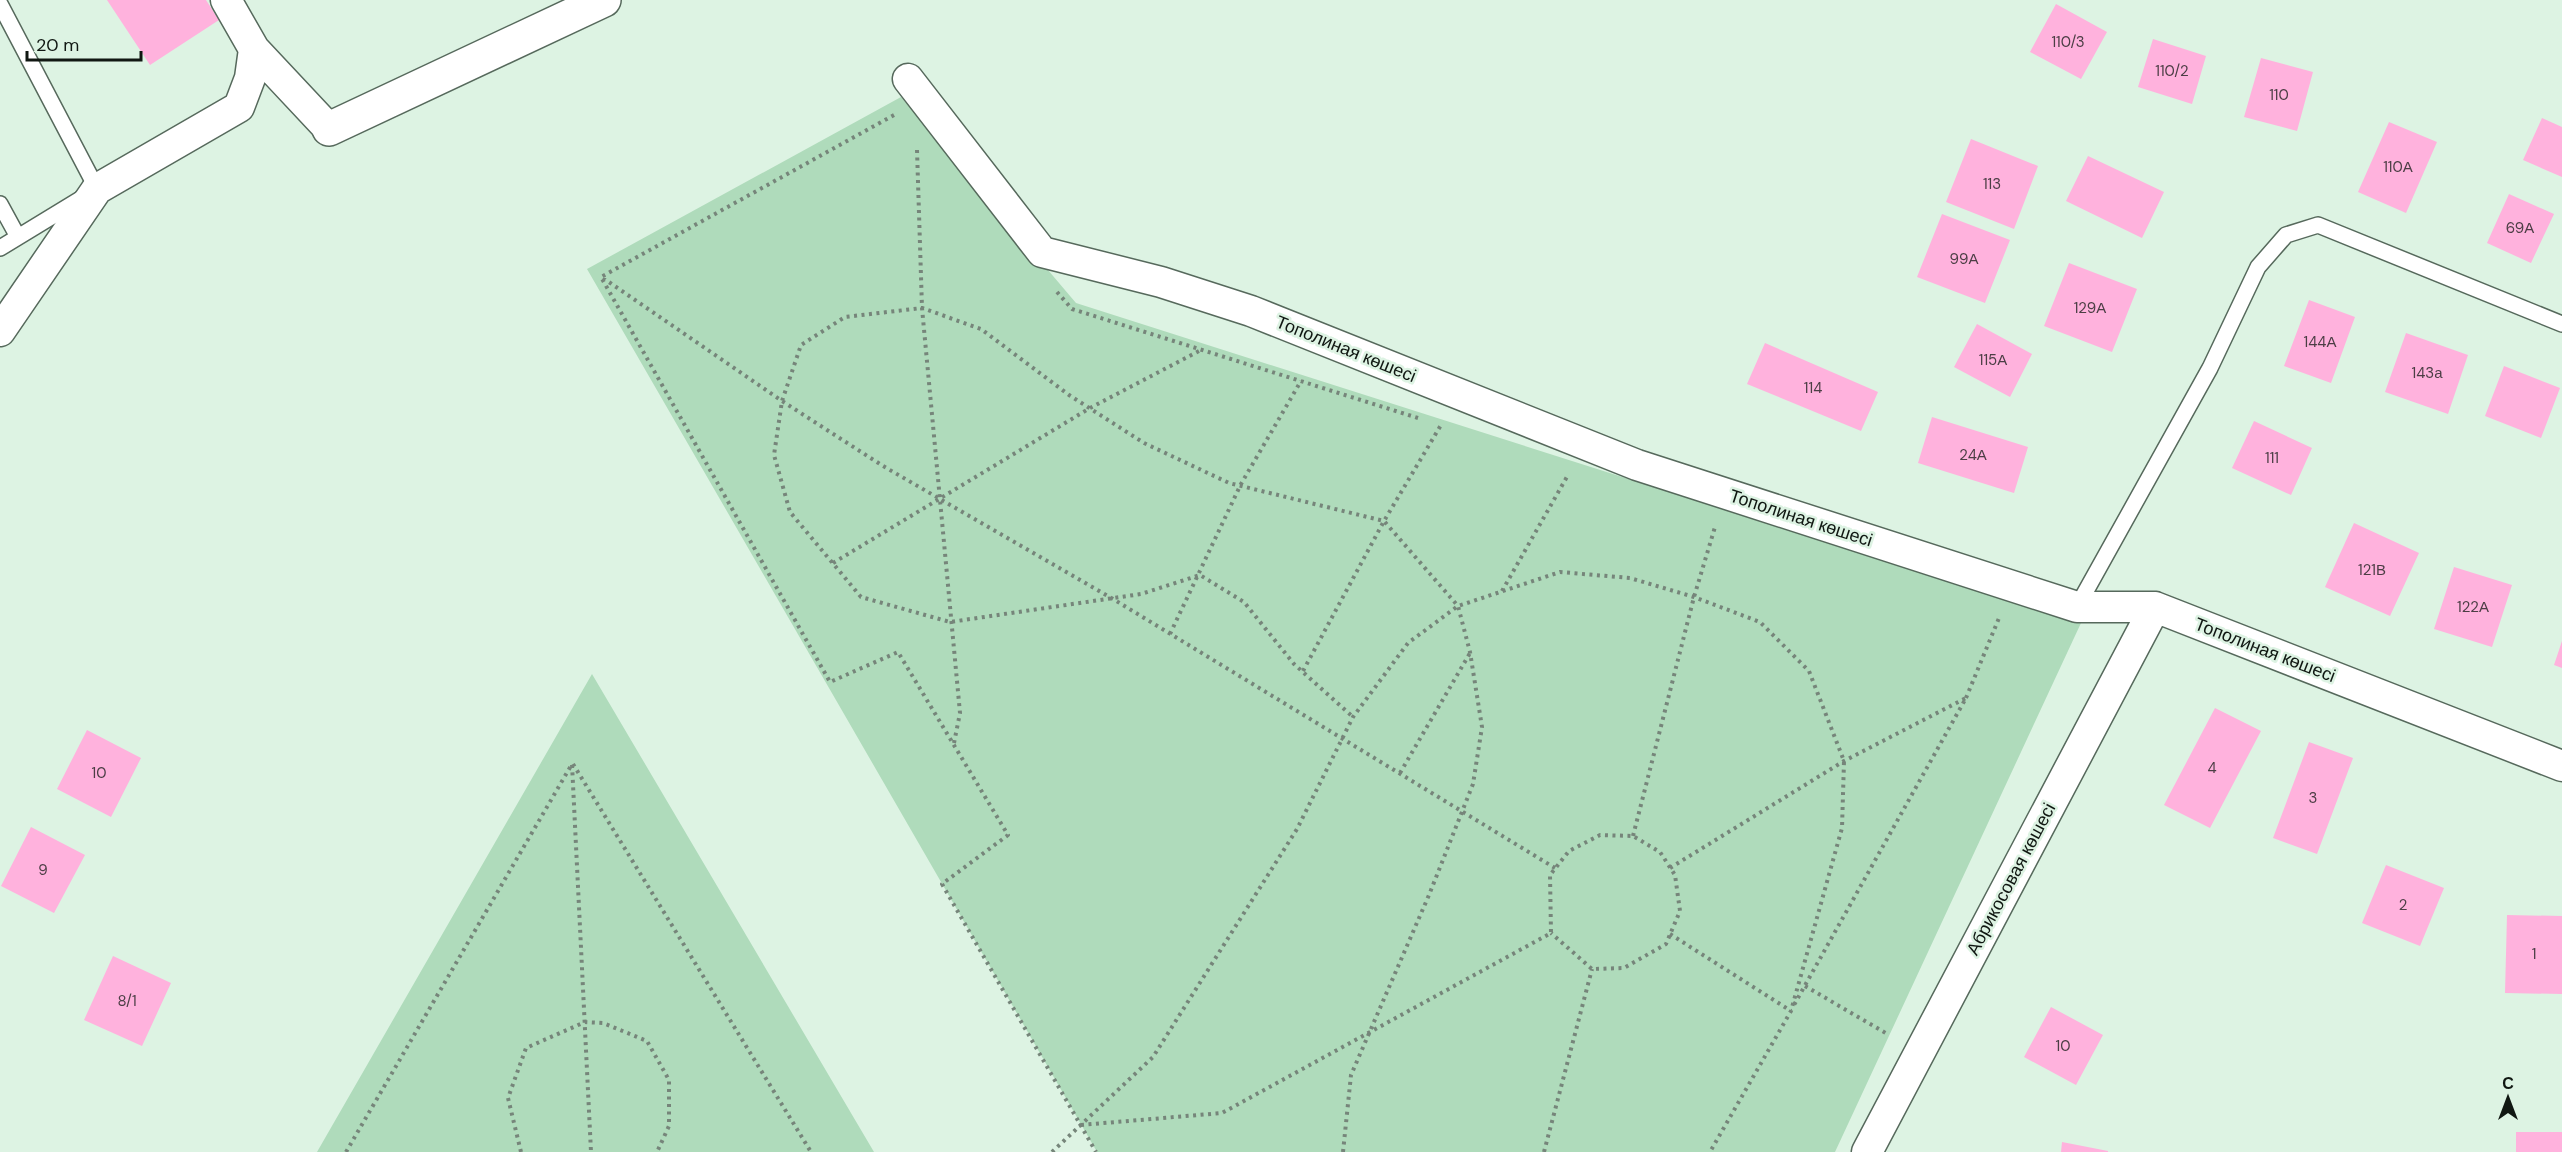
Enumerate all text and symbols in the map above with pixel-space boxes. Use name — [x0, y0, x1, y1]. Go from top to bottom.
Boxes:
scale bar — [27, 24, 141, 62]
house number: 110/3 — [2051, 32, 2085, 52]
text: 20 m — [36, 33, 79, 57]
house number: 110/2 — [2155, 61, 2189, 81]
house number: 110 — [2269, 85, 2289, 105]
house number: 110А — [2383, 157, 2413, 177]
house number: 113 — [1983, 174, 2001, 194]
house number: 69А — [2506, 218, 2534, 238]
house number: 99А — [1950, 249, 1978, 269]
house number: 129А — [2074, 298, 2106, 318]
street label: Тополиная көшесі — [1272, 310, 1420, 388]
house number: 144А — [2304, 332, 2336, 352]
house number: 115А — [1979, 350, 2007, 370]
house number: 143а — [2412, 363, 2443, 383]
house number: 114 — [1804, 378, 1822, 398]
house number: 24А — [1959, 445, 1987, 465]
house number: 111 — [2265, 448, 2279, 468]
street label: Тополиная көшесі — [1726, 484, 1876, 552]
house number: 121В — [2358, 560, 2386, 580]
house number: 122А — [2457, 597, 2489, 617]
street label: Тополиная көшесі — [2191, 612, 2339, 688]
house number: 4 — [2207, 758, 2217, 778]
house number: 10 — [92, 763, 106, 783]
house number: 3 — [2309, 788, 2317, 808]
street label: Абрикосовая көшесі — [1961, 799, 2061, 959]
house number: 9 — [38, 860, 48, 880]
house number: 2 — [2399, 895, 2407, 915]
house number: 1 — [2532, 944, 2536, 964]
house number: 8/1 — [117, 991, 137, 1011]
house number: 10 — [2056, 1036, 2070, 1056]
north arrow — [2478, 1068, 2538, 1128]
text: С — [2502, 1073, 2514, 1094]

